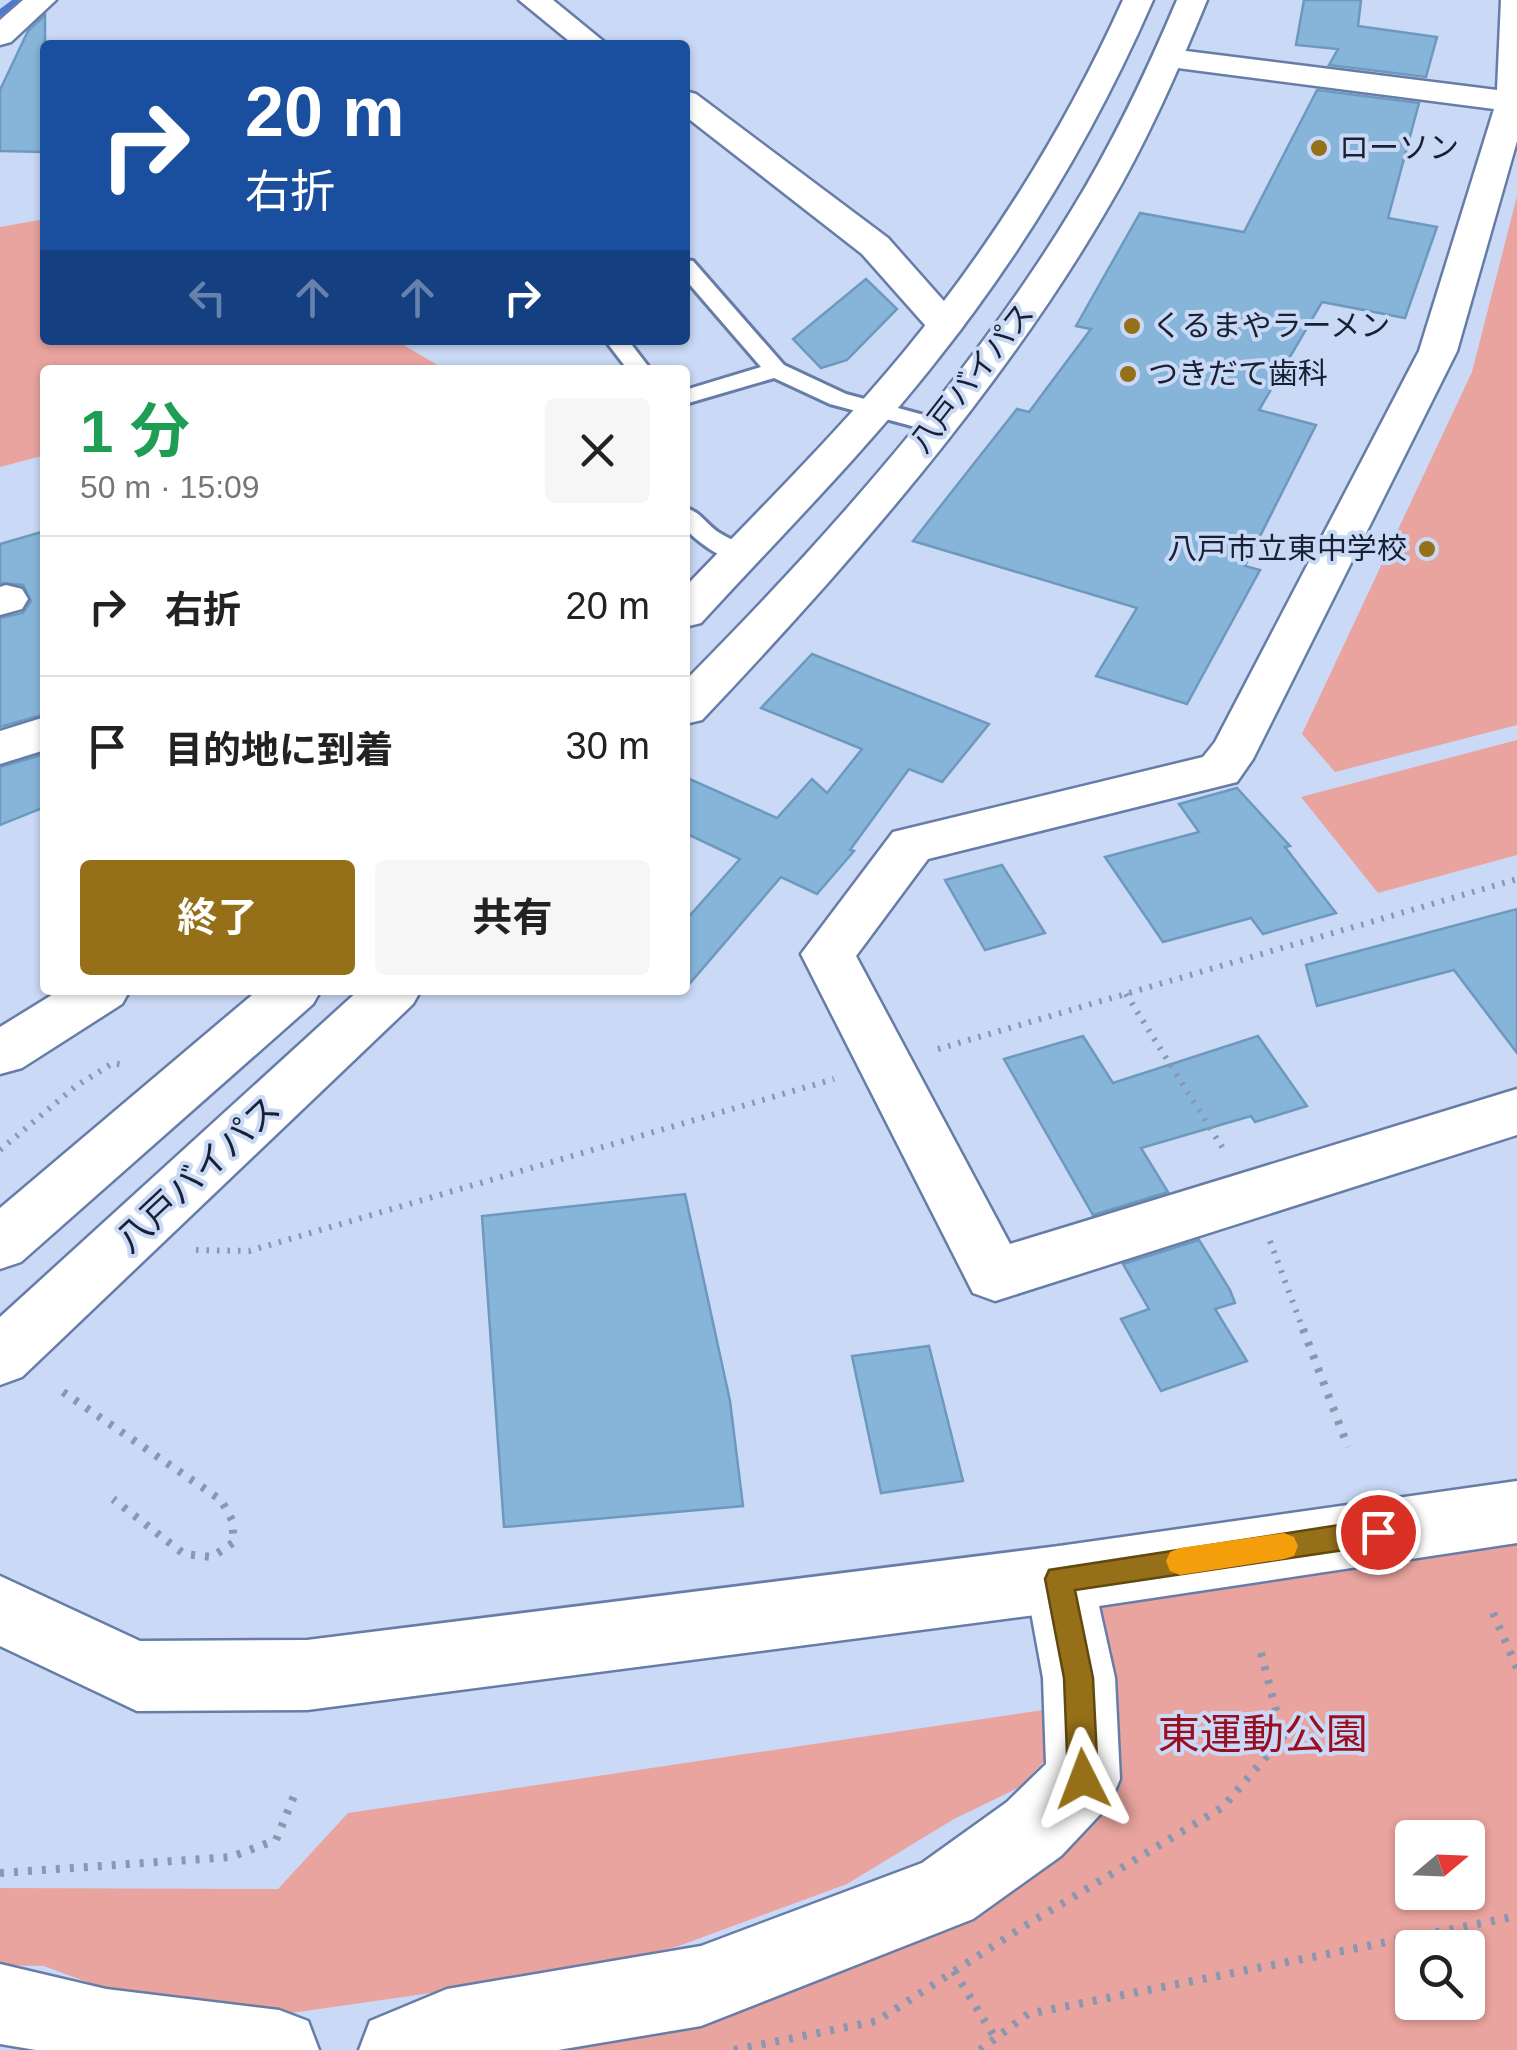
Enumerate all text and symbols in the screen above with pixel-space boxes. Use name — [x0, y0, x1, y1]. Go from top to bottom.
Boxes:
text: 20 m — [245, 73, 405, 151]
icon: right — [80, 80, 210, 210]
place label: ローソン — [1339, 131, 1459, 164]
marker: ローソン — [1308, 137, 1330, 159]
text: 右折 — [245, 166, 335, 217]
icon: left — [180, 270, 235, 325]
icon: ahead — [285, 270, 340, 325]
icon: ahead — [390, 270, 445, 325]
icon: right — [495, 270, 550, 325]
street label: 八戸バイパス — [903, 297, 1040, 459]
place label: くるまやラーメン — [1152, 309, 1390, 342]
marker: くるまやラーメン — [1121, 315, 1143, 337]
place label: つきだて歯科 — [1148, 357, 1328, 390]
marker: つきだて歯科 — [1117, 363, 1139, 385]
text: 1 分 — [80, 398, 190, 465]
button: close — [545, 398, 650, 503]
text: 50 m · 15:09 — [80, 469, 260, 505]
place label: 八戸市立東中学校 — [1167, 532, 1407, 565]
marker: 八戸市立東中学校 — [1416, 538, 1438, 560]
icon: right — [80, 579, 135, 634]
text: 20 m — [566, 585, 650, 627]
text: 右折 — [165, 589, 241, 631]
icon: arrive — [80, 719, 135, 774]
text: 30 m — [566, 725, 650, 767]
text: 目的地に到着 — [165, 729, 393, 771]
button: 終了 — [80, 860, 355, 975]
button: 共有 — [375, 860, 650, 975]
street label: 八戸バイパス — [108, 1088, 287, 1259]
pin — [1336, 1490, 1421, 1575]
icon: arrive — [1351, 1505, 1406, 1560]
park label: 東運動公園 — [1158, 1711, 1368, 1758]
position arrow — [1031, 1727, 1135, 1831]
north arrow — [1395, 1820, 1485, 1910]
map controls — [1395, 1820, 1485, 2020]
button: search — [1395, 1930, 1485, 2020]

